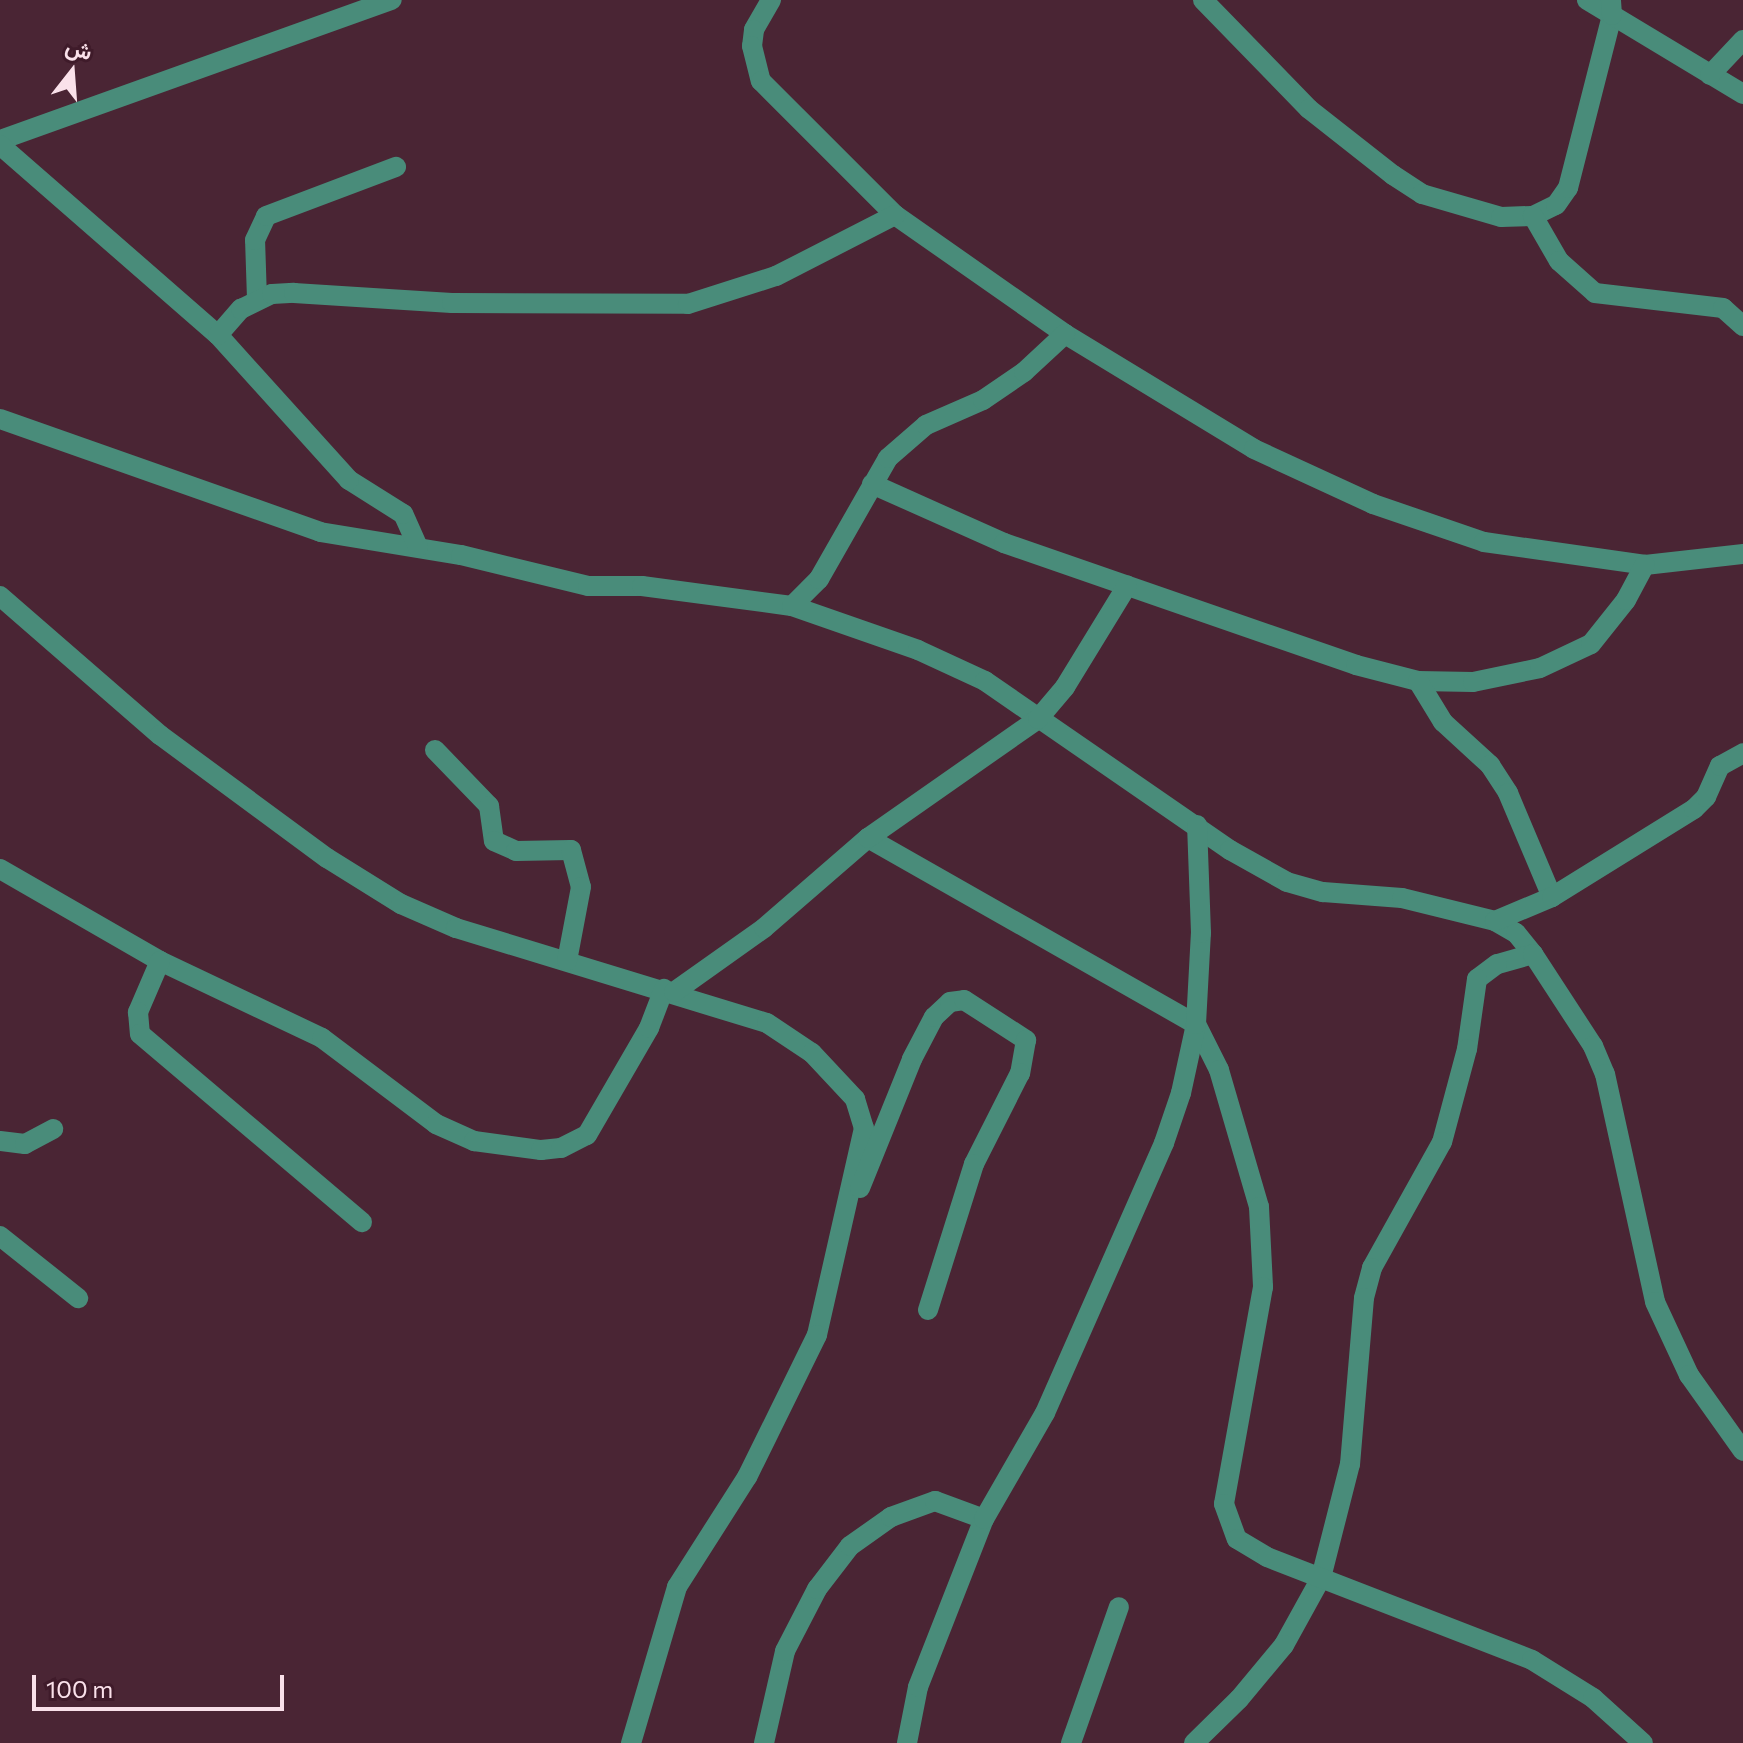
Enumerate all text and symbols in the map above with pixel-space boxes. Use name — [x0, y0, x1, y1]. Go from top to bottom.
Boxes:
north arrow — [32, 32, 112, 112]
text: ش — [63, 32, 96, 65]
scale bar — [36, 1659, 288, 1709]
text: 100 m — [46, 1674, 113, 1703]

